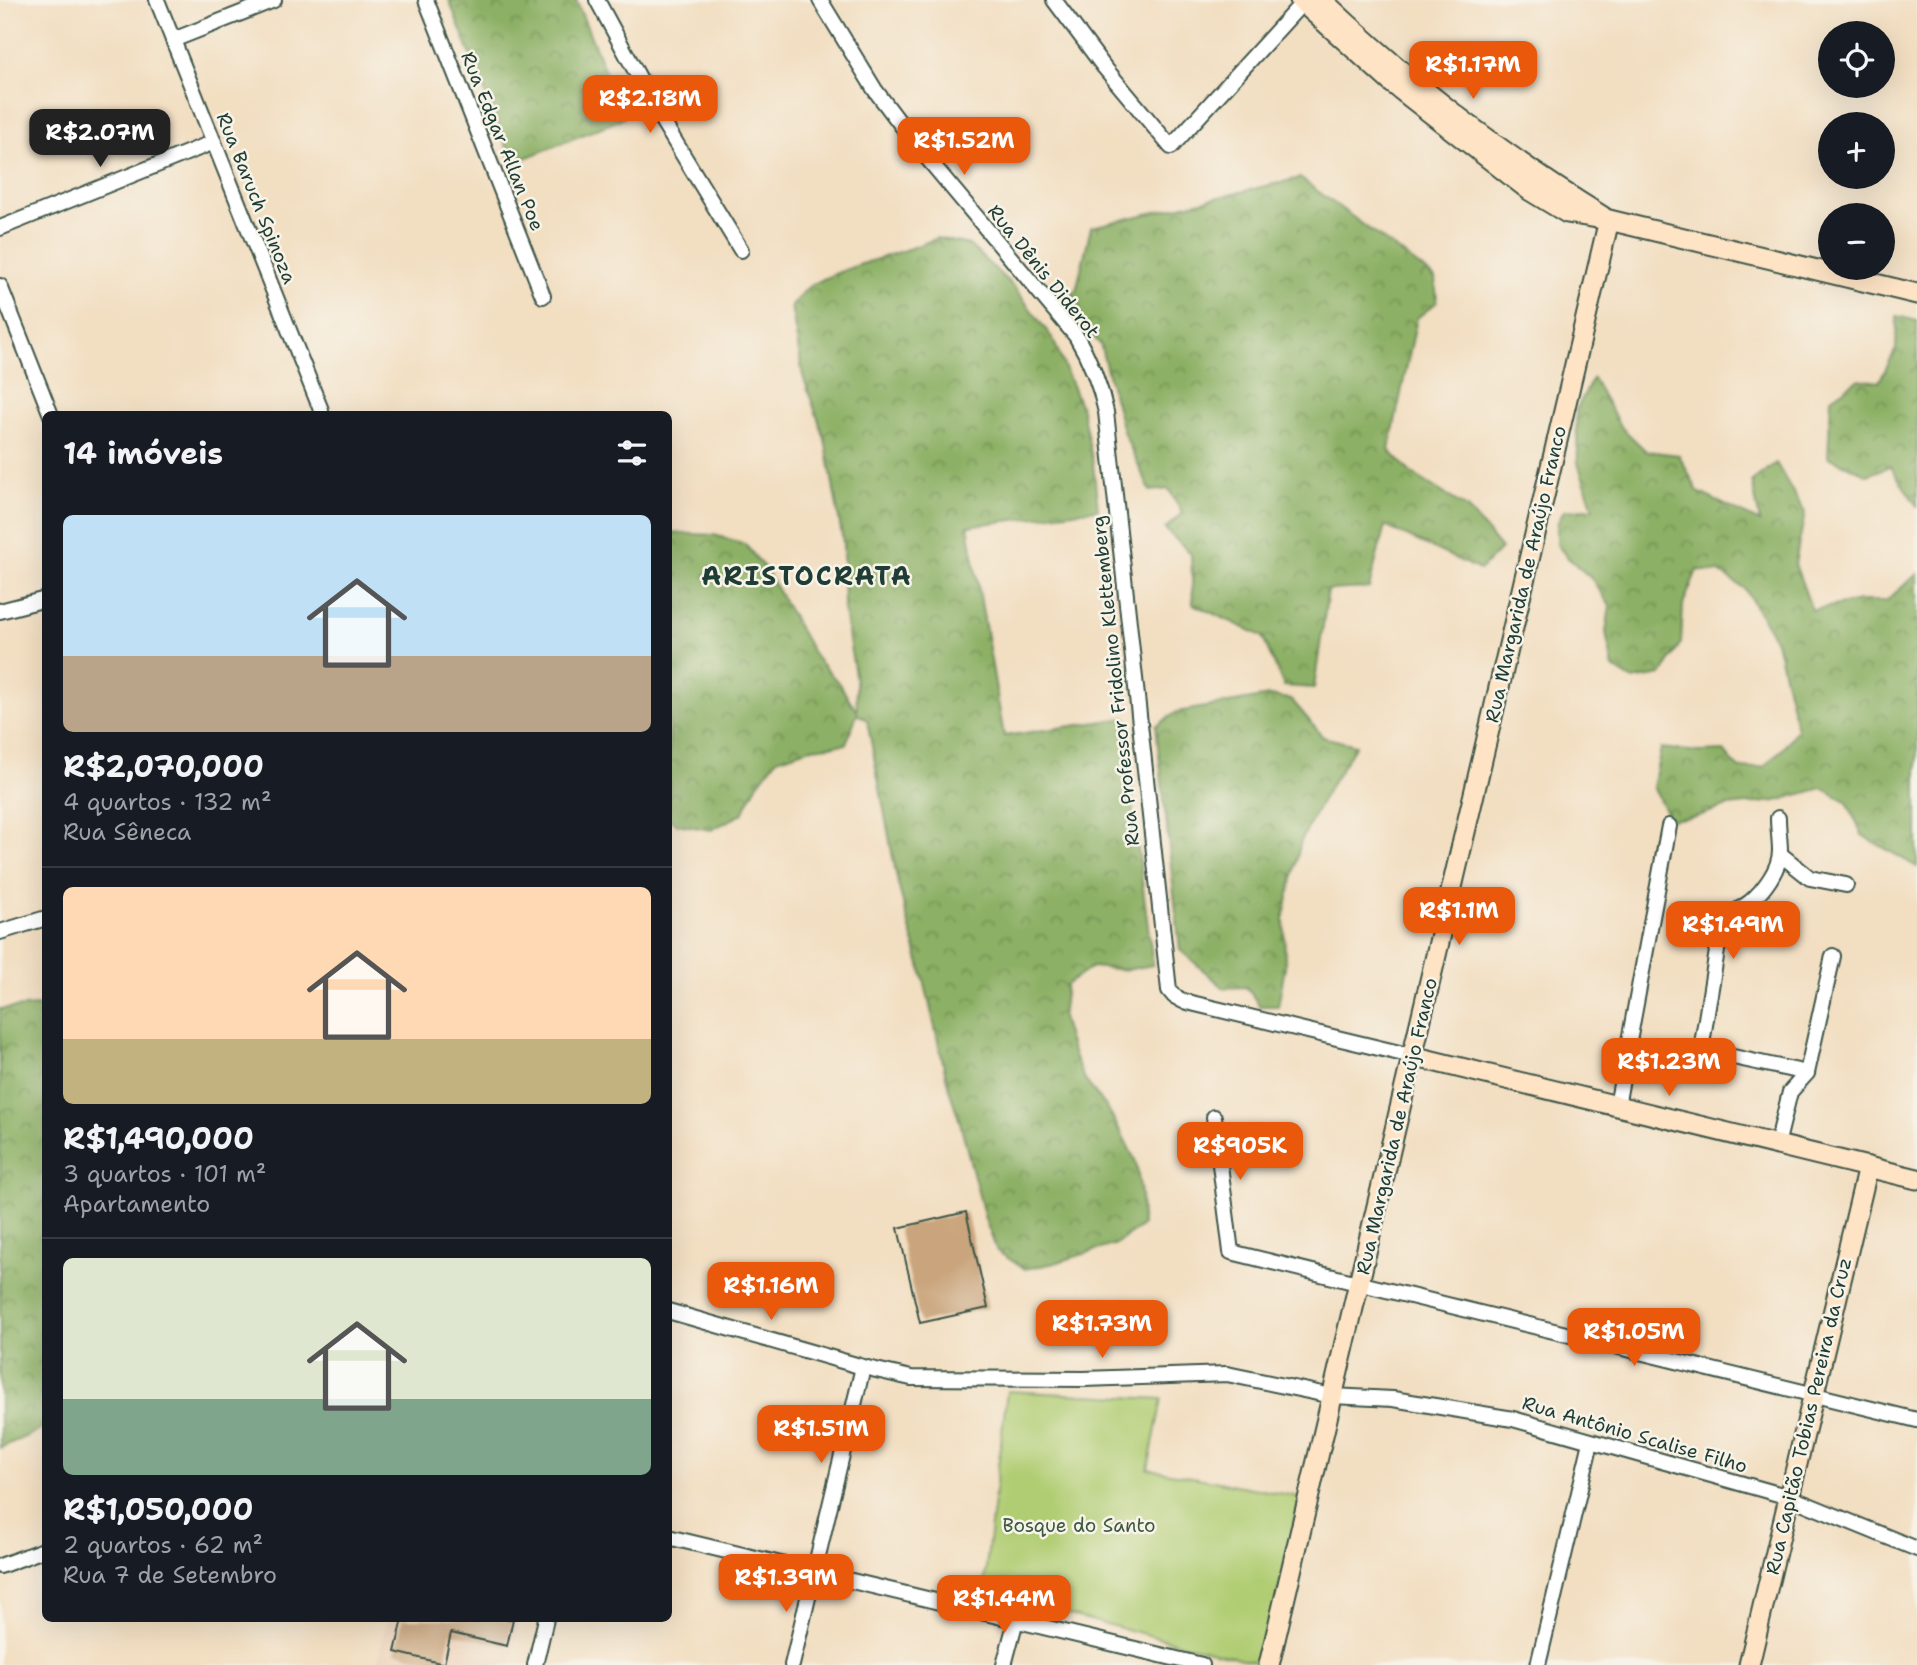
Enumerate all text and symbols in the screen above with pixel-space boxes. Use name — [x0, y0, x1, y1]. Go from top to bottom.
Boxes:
map controls — [1818, 21, 1895, 280]
button: locate — [1818, 21, 1895, 98]
pin: R$1.17M — [1408, 42, 1538, 101]
street label: Rua Edgar Allan Poe — [455, 48, 550, 234]
text: R$1.17M — [1425, 49, 1521, 79]
pin: R$2.18M — [585, 76, 715, 135]
text: R$2.18M — [599, 83, 701, 113]
street label: Rua Baruch Spinoza — [211, 109, 302, 288]
pin: R$2.07M — [35, 110, 165, 169]
button: + — [1818, 112, 1895, 189]
text: R$2.07M — [45, 117, 155, 147]
pin: R$1.52M — [899, 118, 1029, 177]
text: R$1.52M — [913, 125, 1015, 155]
street label: Rua Dênis Diderot — [982, 199, 1105, 343]
button: − — [1818, 203, 1895, 280]
street label: Rua Margarida de Araújo Franco — [1479, 423, 1572, 725]
text: 14 imóveis — [63, 433, 223, 474]
icon: filters — [613, 434, 651, 472]
street label: Rua Professor Fridolino Klettemberg — [1086, 515, 1145, 847]
district label: ARISTOCRATA — [701, 558, 913, 593]
icon: home — [294, 560, 420, 686]
text: R$2,070,000 — [63, 746, 264, 787]
text: 4 quartos · 132 m² — [63, 787, 271, 817]
text: Rua Sêneca — [63, 817, 191, 847]
pin: R$1.1M — [1402, 888, 1516, 947]
text: R$1.1M — [1419, 895, 1499, 925]
pin: R$1.49M — [1668, 902, 1798, 961]
text: R$1.49M — [1682, 909, 1784, 939]
icon: home — [294, 932, 420, 1058]
street label: Rua Margarida de Araújo Franco — [1350, 975, 1443, 1277]
pin: R$1.23M — [1604, 1038, 1734, 1098]
text: R$1.23M — [1617, 1046, 1721, 1076]
text: R$1,490,000 — [63, 1118, 254, 1159]
pin: R$905K — [1183, 1122, 1297, 1182]
text: R$905K — [1193, 1130, 1287, 1160]
text: 3 quartos · 101 m² — [63, 1159, 266, 1189]
text: Apartamento — [63, 1189, 210, 1219]
street label: Rua Capitão Tobias Pereira da Cruz — [1760, 1255, 1857, 1577]
pin: R$1.16M — [706, 1262, 836, 1322]
text: R$1.16M — [723, 1270, 819, 1300]
pin: R$1.73M — [1037, 1300, 1167, 1360]
icon: home — [294, 1303, 420, 1429]
text: R$1.73M — [1052, 1308, 1152, 1338]
pin: R$1.05M — [1569, 1308, 1699, 1368]
text: R$1.05M — [1583, 1316, 1685, 1346]
street label: Rua Antônio Scalise Filho — [1519, 1390, 1750, 1479]
pin: R$1.51M — [756, 1406, 886, 1465]
text: R$1.51M — [773, 1413, 869, 1443]
text: R$1,050,000 — [63, 1489, 253, 1530]
park label: Bosque do Santo — [1002, 1513, 1156, 1538]
text: 2 quartos · 62 m² — [63, 1530, 263, 1560]
pin: R$1.39M — [721, 1554, 851, 1614]
text: Rua 7 de Setembro — [63, 1560, 277, 1590]
text: R$1.39M — [735, 1562, 837, 1592]
pin: R$1.44M — [939, 1576, 1069, 1635]
text: R$1.44M — [953, 1583, 1055, 1613]

